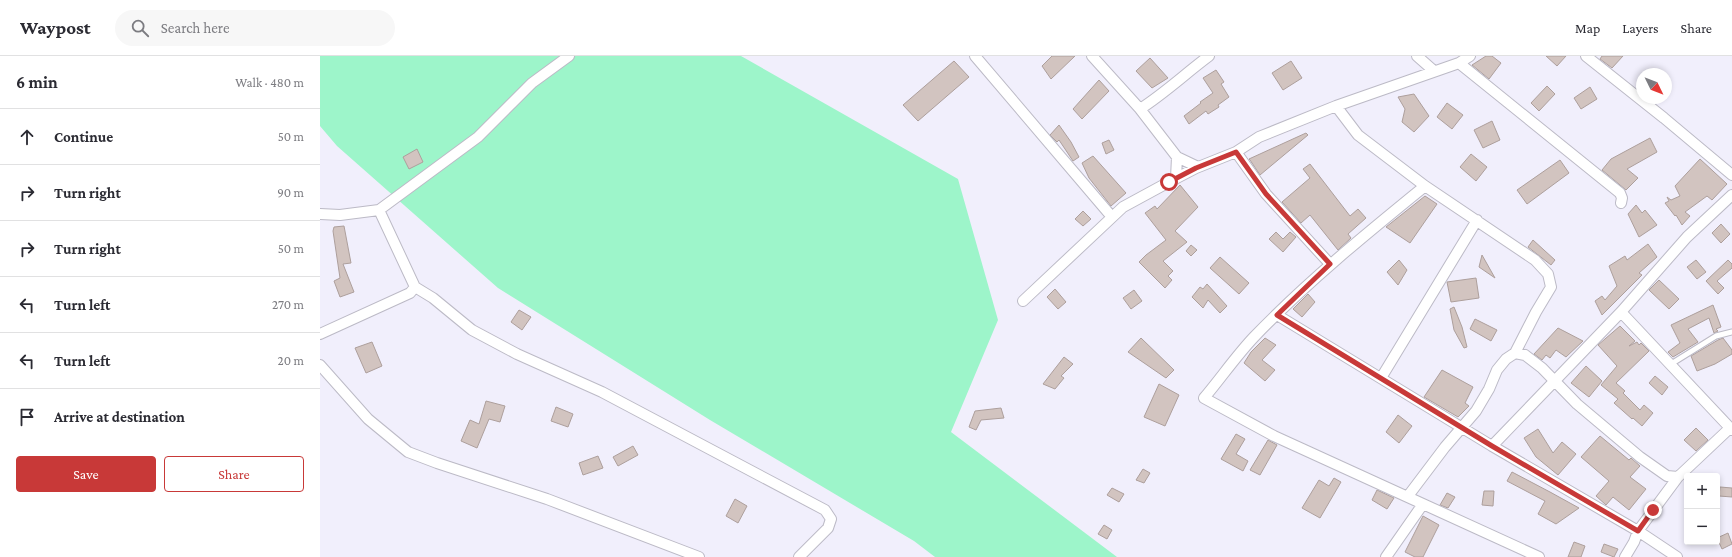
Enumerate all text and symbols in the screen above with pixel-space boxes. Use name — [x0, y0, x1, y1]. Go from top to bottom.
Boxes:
search box — [115, 10, 395, 46]
text: Waypost — [20, 17, 91, 38]
icon: search — [129, 17, 151, 39]
text: Search here — [161, 20, 229, 36]
text: Map — [1575, 20, 1600, 36]
text: Layers — [1622, 20, 1659, 36]
text: Share — [1681, 20, 1712, 36]
north arrow — [1636, 68, 1672, 104]
text: 6 min — [16, 73, 58, 92]
text: Walk · 480 m — [235, 75, 304, 90]
icon: ahead — [16, 126, 38, 148]
text: Continue — [54, 129, 113, 145]
text: 50 m — [278, 129, 304, 144]
route start — [1160, 173, 1178, 191]
icon: right — [16, 182, 38, 204]
text: Turn right — [54, 185, 121, 201]
text: 90 m — [277, 185, 304, 200]
icon: right — [16, 238, 38, 260]
text: Turn right — [54, 241, 121, 257]
text: 50 m — [278, 241, 304, 256]
icon: left — [16, 294, 38, 316]
text: Turn left — [54, 297, 110, 313]
text: 270 m — [272, 297, 304, 312]
icon: left — [16, 350, 38, 372]
text: Turn left — [54, 353, 110, 369]
text: 20 m — [278, 353, 304, 368]
icon: arrive — [16, 406, 38, 428]
text: Arrive at destination — [54, 409, 185, 425]
button: Save — [16, 456, 156, 492]
button: Share — [164, 456, 304, 492]
map controls — [1684, 473, 1720, 545]
button: + — [1684, 473, 1720, 509]
route end — [1644, 501, 1662, 519]
button: − — [1684, 509, 1720, 545]

